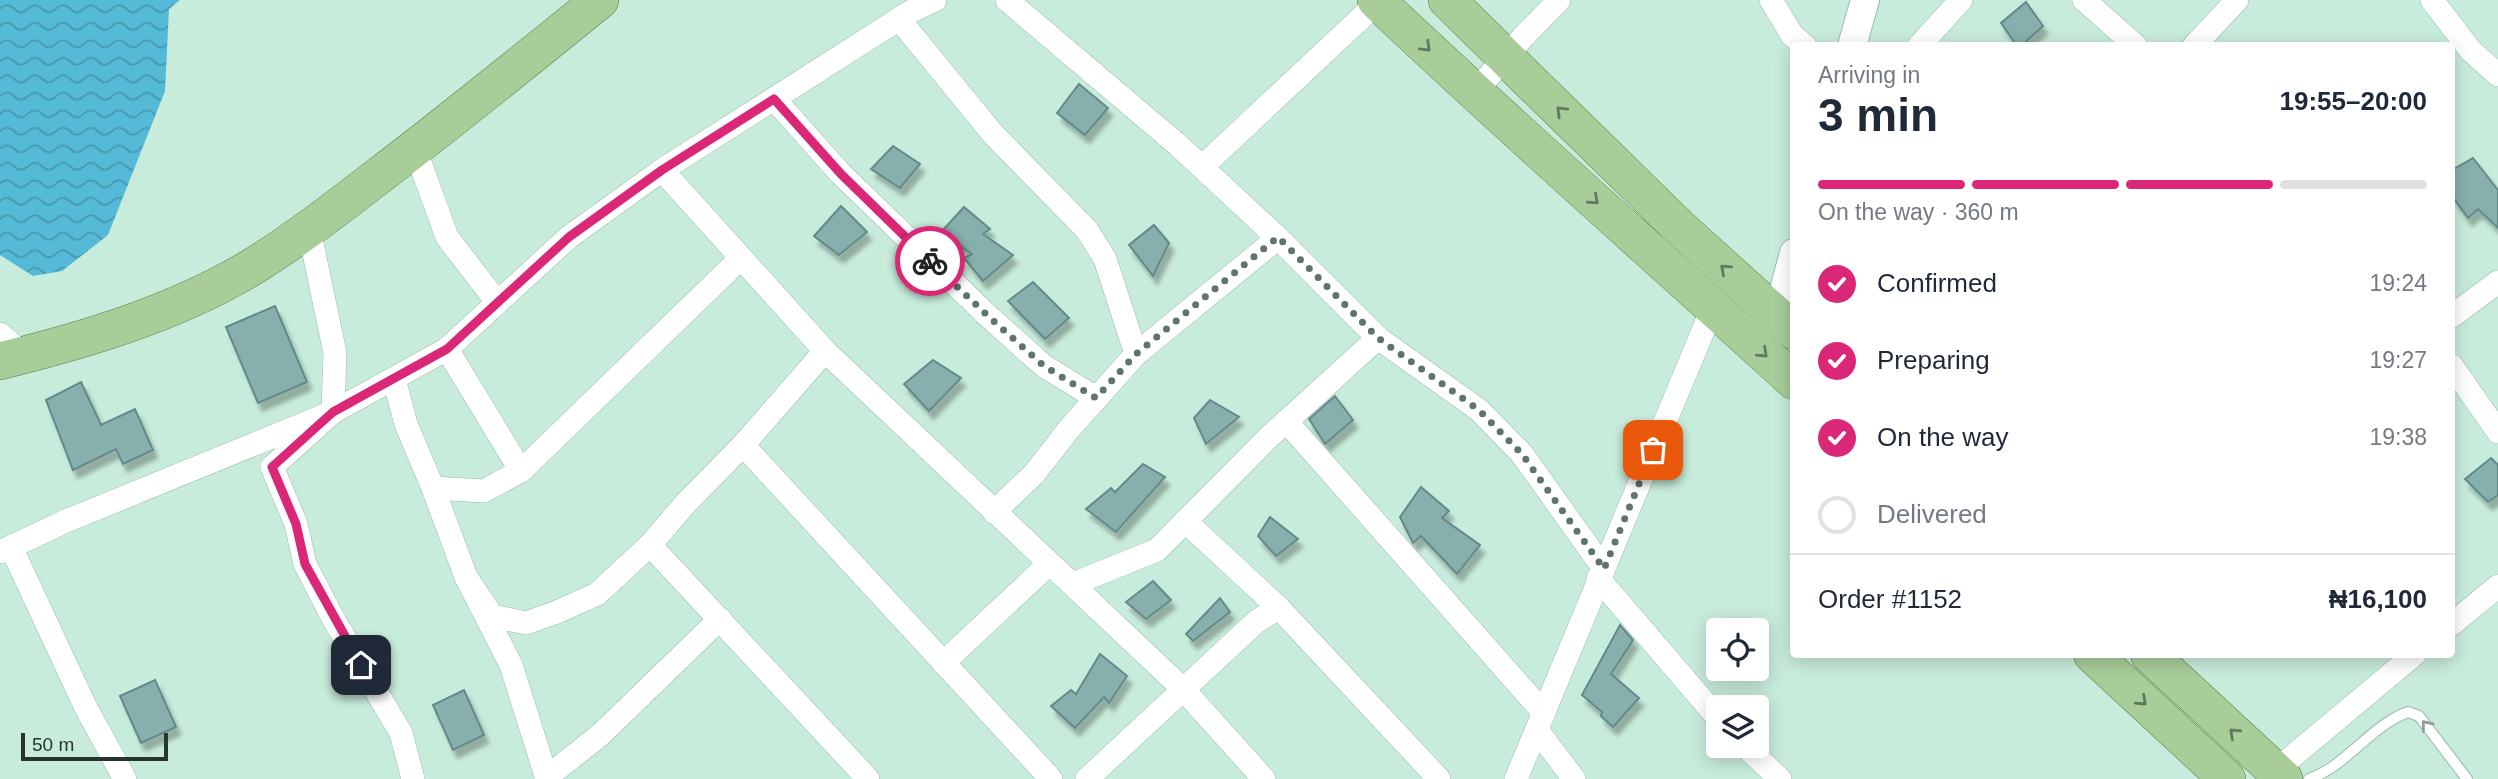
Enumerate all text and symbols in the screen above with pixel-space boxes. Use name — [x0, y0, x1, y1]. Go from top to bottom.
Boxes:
one-way arrow — [1418, 39, 1431, 52]
text: Arriving in — [1818, 62, 1920, 88]
text: 19:55–20:00 — [2280, 86, 2427, 116]
text: 3 min — [1818, 89, 1938, 141]
one-way arrow — [1557, 106, 1570, 119]
one-way arrow — [1586, 192, 1599, 204]
text: On the way · 360 m — [1818, 199, 2019, 225]
courier — [895, 226, 965, 296]
icon: bike — [911, 242, 949, 280]
one-way arrow — [1720, 264, 1733, 277]
icon: check — [1818, 265, 1856, 303]
text: Confirmed — [1877, 268, 1997, 298]
text: 19:24 — [2369, 270, 2427, 296]
icon: check — [1818, 342, 1856, 380]
one-way arrow — [1755, 344, 1768, 357]
text: Preparing — [1877, 345, 1990, 375]
text: 19:27 — [2369, 347, 2427, 373]
icon: check — [1818, 419, 1856, 457]
pin — [1623, 420, 1683, 480]
text: On the way — [1877, 422, 2009, 452]
text: 19:38 — [2369, 424, 2427, 450]
icon: bag — [1634, 431, 1672, 469]
text: Delivered — [1877, 499, 1987, 529]
text: Order #1152 — [1818, 584, 1962, 614]
text: ₦16,100 — [2329, 584, 2427, 614]
map controls — [1706, 618, 1769, 758]
button: locate — [1706, 618, 1769, 681]
pin — [331, 635, 391, 695]
icon: home — [342, 646, 380, 684]
one-way arrow — [2134, 692, 2147, 705]
button: layers — [1706, 695, 1769, 758]
one-way arrow — [2421, 720, 2434, 733]
one-way arrow — [2229, 728, 2242, 741]
scale bar — [21, 730, 168, 762]
text: 50 m — [32, 734, 74, 755]

